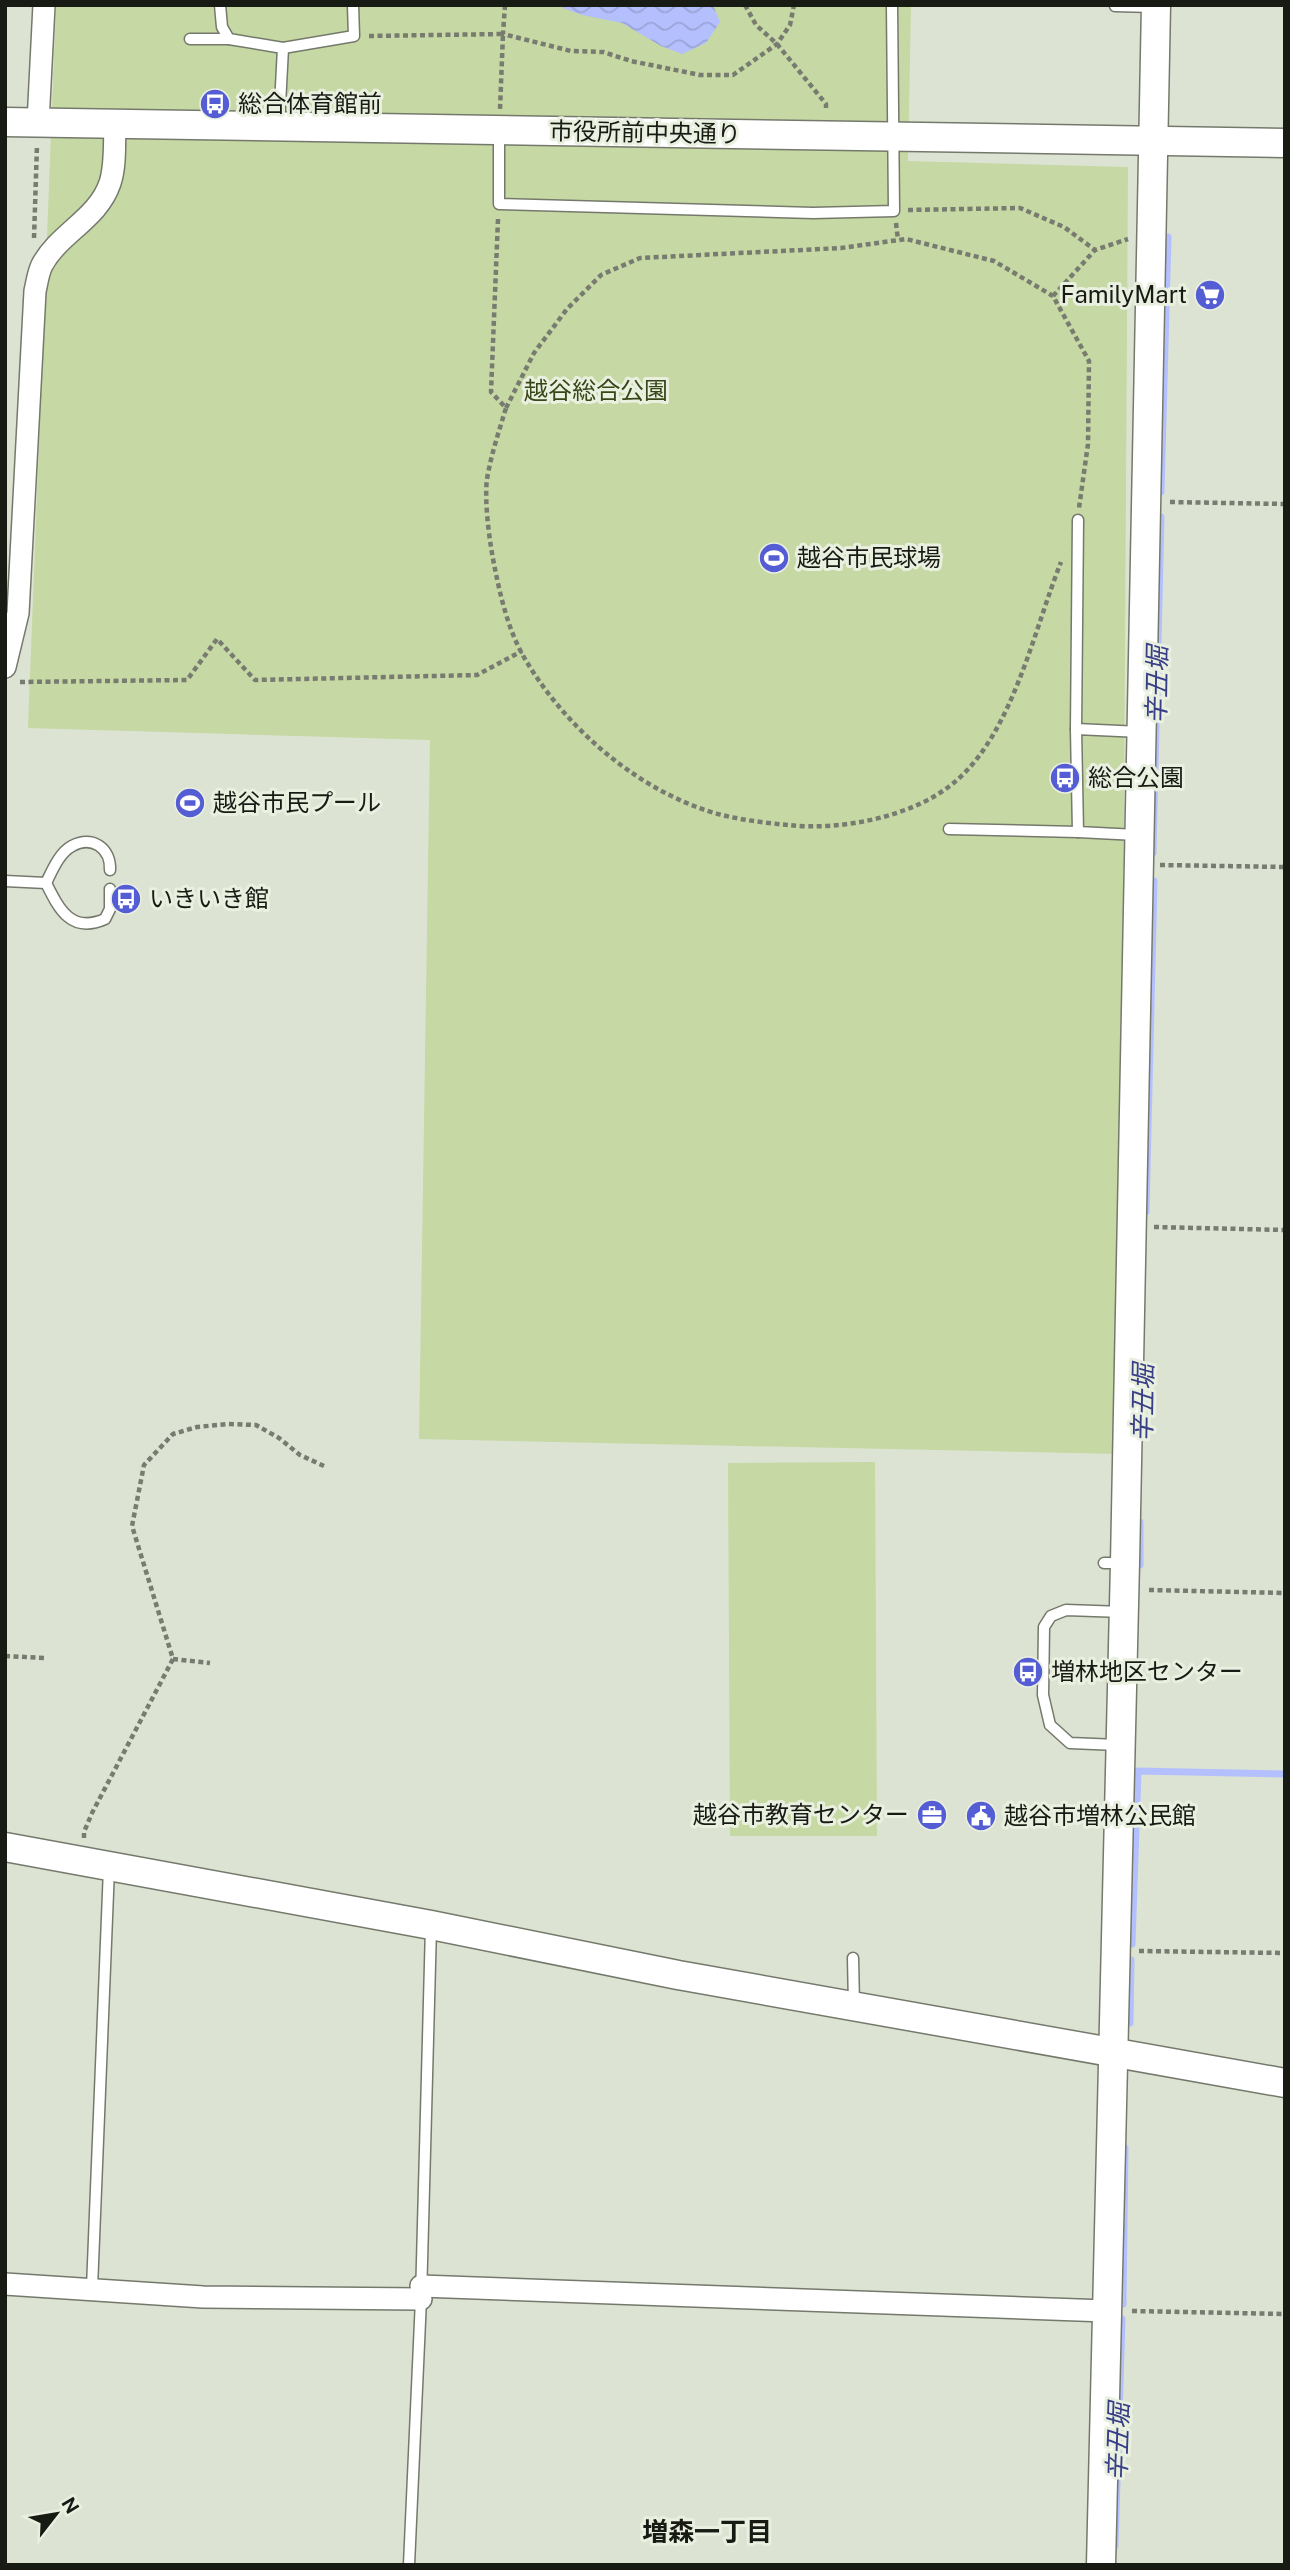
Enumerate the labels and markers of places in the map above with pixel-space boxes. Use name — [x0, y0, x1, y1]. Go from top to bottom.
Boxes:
bus stop icon: 総合体育館前 — [198, 87, 232, 121]
place label: 総合体育館前 — [238, 89, 382, 117]
supermarket icon: FamilyMart — [1193, 278, 1227, 312]
place label: FamilyMart — [1060, 280, 1187, 308]
sports icon: 越谷市民球場 — [757, 541, 791, 575]
place label: 越谷市民球場 — [797, 543, 941, 571]
bus stop icon: 総合公園 — [1048, 761, 1082, 795]
place label: 総合公園 — [1088, 763, 1184, 791]
sports icon: 越谷市民プール — [173, 786, 207, 820]
place label: 越谷市民プール — [213, 788, 381, 816]
bus stop icon: いきいき館 — [109, 882, 143, 916]
place label: いきいき館 — [149, 884, 269, 912]
bus stop icon: 増林地区センター — [1011, 1655, 1045, 1689]
place label: 増林地区センター — [1051, 1657, 1243, 1685]
office icon: 越谷市教育センター — [915, 1798, 949, 1832]
public building icon: 越谷市増林公民館 — [964, 1799, 998, 1833]
place label: 越谷市教育センター — [693, 1800, 909, 1828]
place label: 越谷市増林公民館 — [1004, 1801, 1196, 1829]

